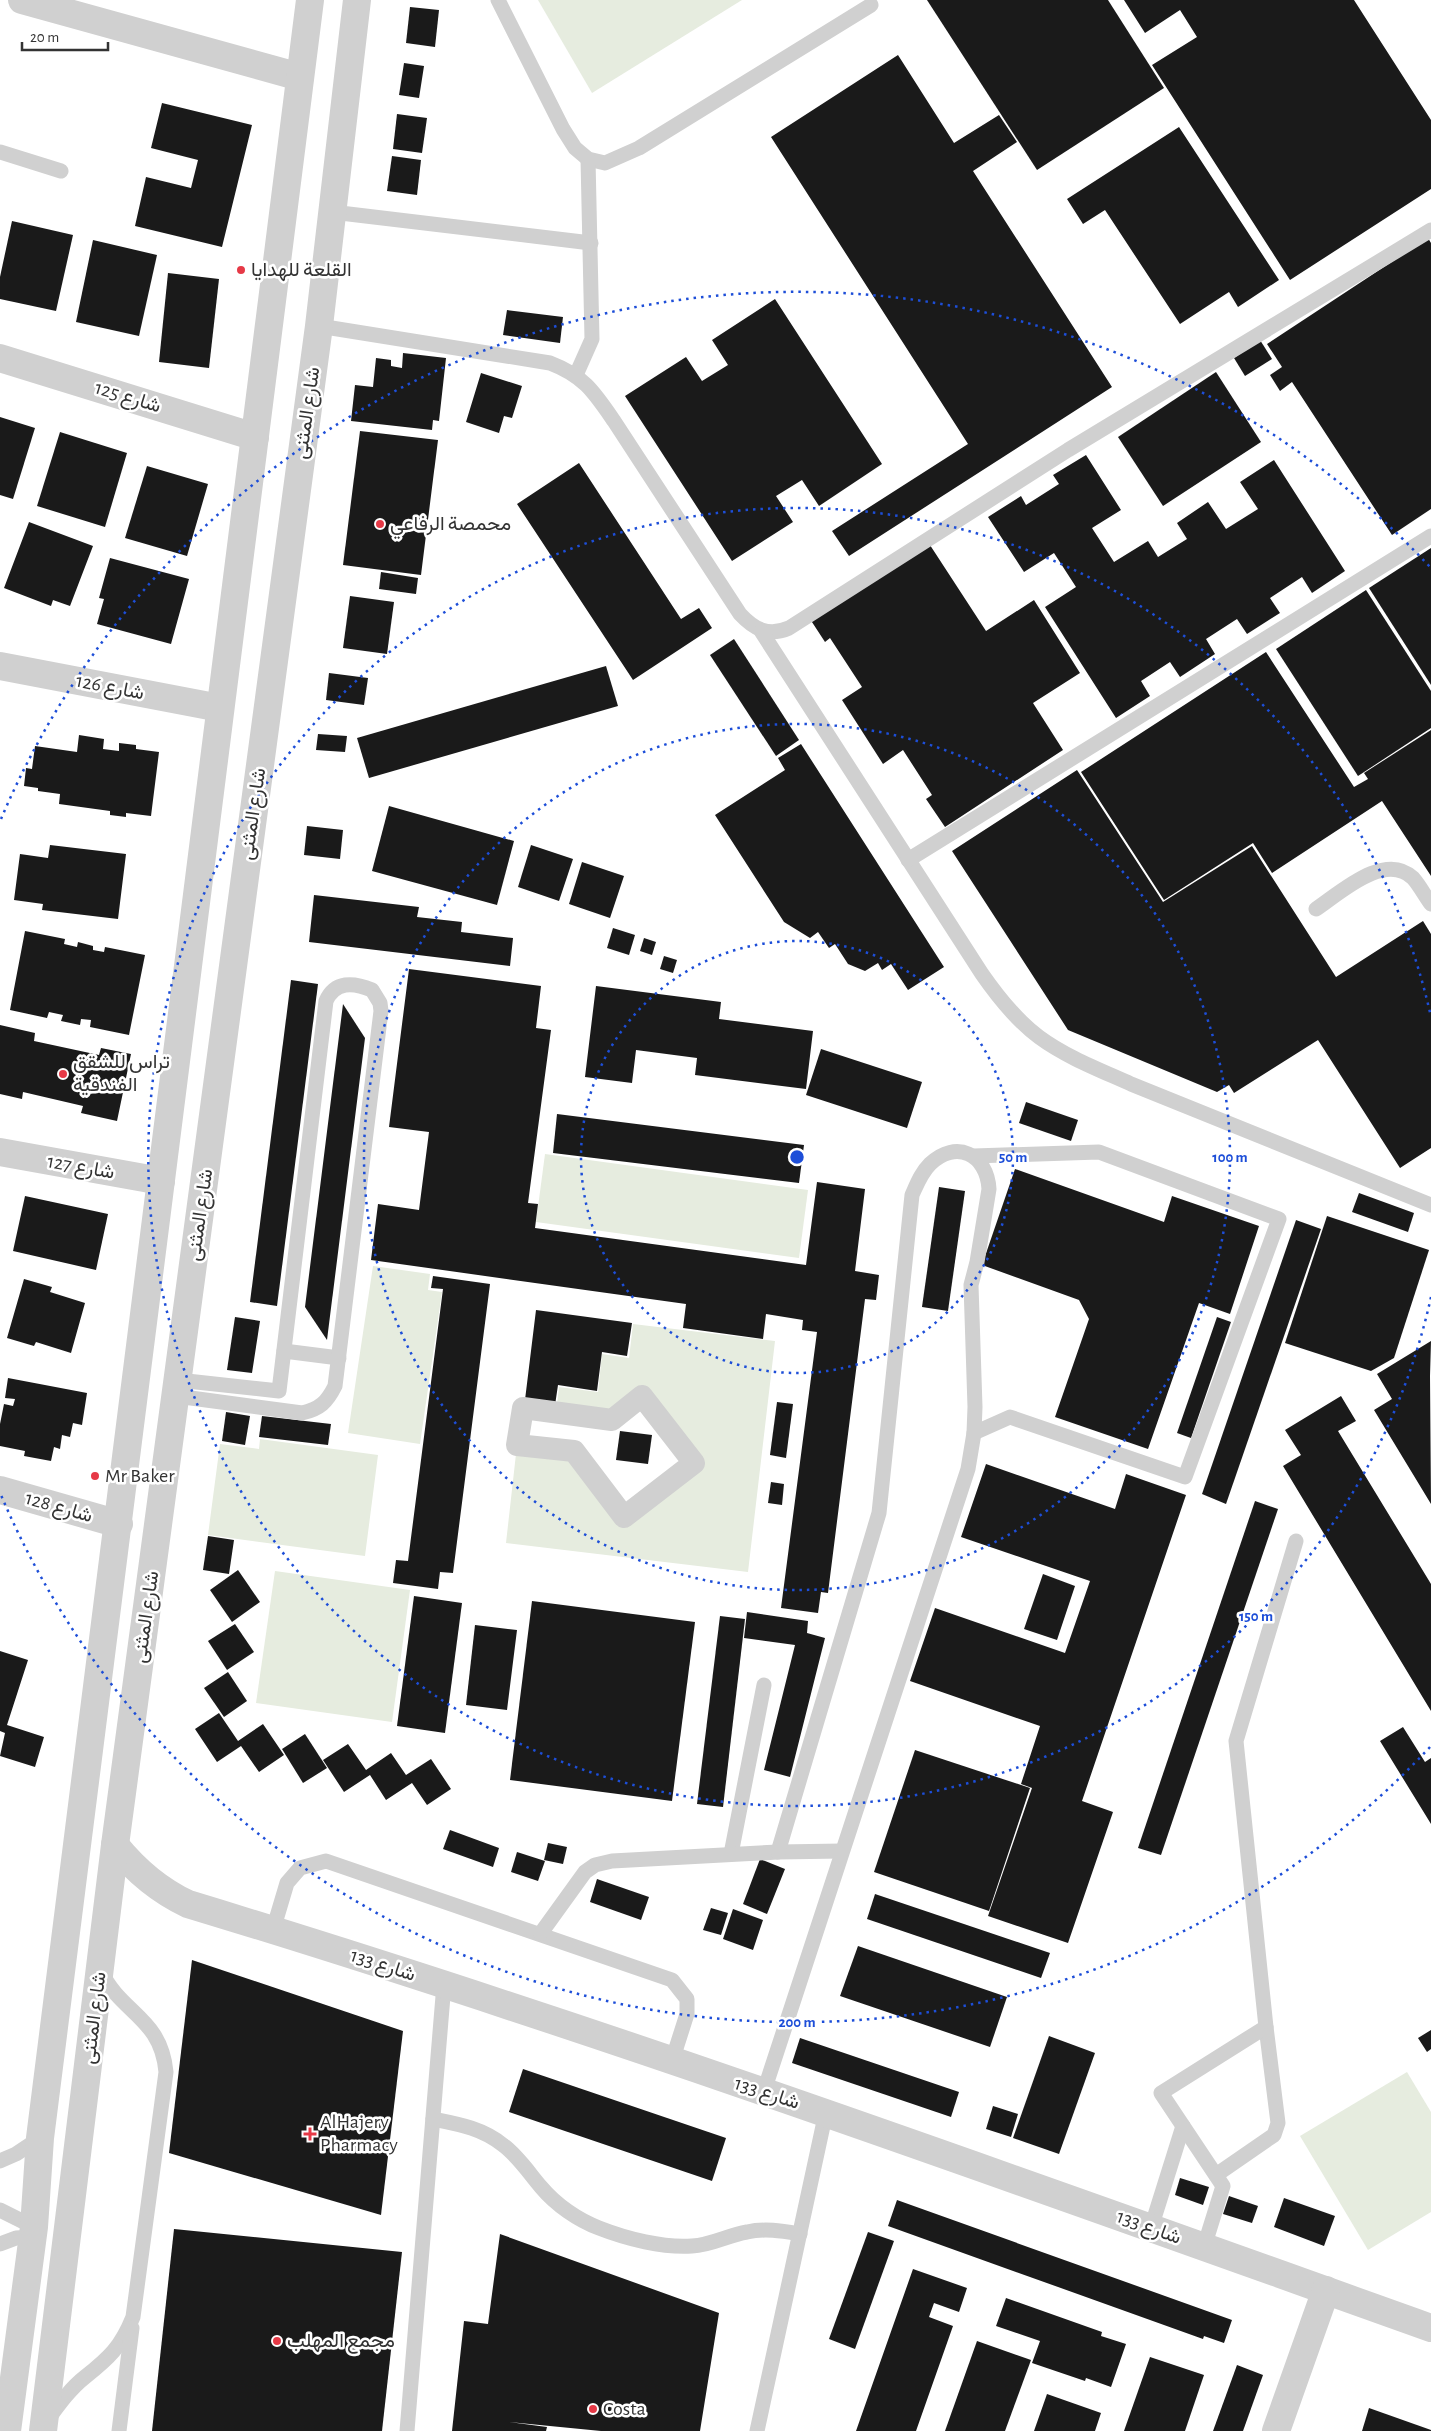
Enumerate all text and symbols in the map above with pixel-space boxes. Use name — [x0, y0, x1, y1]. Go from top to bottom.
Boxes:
scale bar — [22, 20, 109, 52]
text: 20 m — [30, 30, 59, 45]
place label: القلعة للهدايا — [251, 260, 352, 282]
marker: القلعة للهدايا — [235, 264, 247, 276]
street label: شارع المثنى — [291, 366, 326, 461]
street label: شارع 125 — [92, 378, 163, 419]
place label: محمصة الرفاعي — [390, 514, 511, 540]
marker: محمصة الرفاعي — [374, 518, 386, 530]
street label: شارع 126 — [74, 671, 146, 706]
street label: شارع المثنى — [237, 767, 272, 862]
place label: تراس للشقق الفندقية — [73, 1052, 170, 1096]
marker: تراس للشقق الفندقية — [57, 1068, 69, 1080]
centre of rings — [788, 1148, 806, 1166]
text: 50 m — [999, 1150, 1027, 1165]
text: 100 m — [1212, 1150, 1248, 1165]
street label: شارع 127 — [45, 1151, 116, 1186]
street label: شارع المثنى — [184, 1168, 219, 1263]
place label: Mr Baker — [105, 1466, 175, 1486]
marker: Mr Baker — [89, 1470, 101, 1482]
street label: شارع 128 — [22, 1488, 95, 1529]
street label: شارع المثنى — [130, 1570, 165, 1665]
text: 150 m — [1239, 1609, 1273, 1624]
street label: شارع 133 — [347, 1945, 418, 1988]
street label: شارع المثنى — [78, 1971, 113, 2066]
text: 200 m — [778, 2015, 816, 2030]
street label: شارع 133 — [731, 2073, 802, 2116]
place label: AlHajery Pharmacy — [320, 2112, 398, 2155]
marker: AlHajery Pharmacy — [304, 2128, 316, 2140]
street label: شارع 133 — [1113, 2206, 1184, 2251]
place label: مجمع المهلب — [287, 2331, 395, 2354]
marker: مجمع المهلب — [271, 2335, 283, 2347]
place label: Costa — [603, 2399, 646, 2419]
marker: Costa — [587, 2403, 599, 2415]

